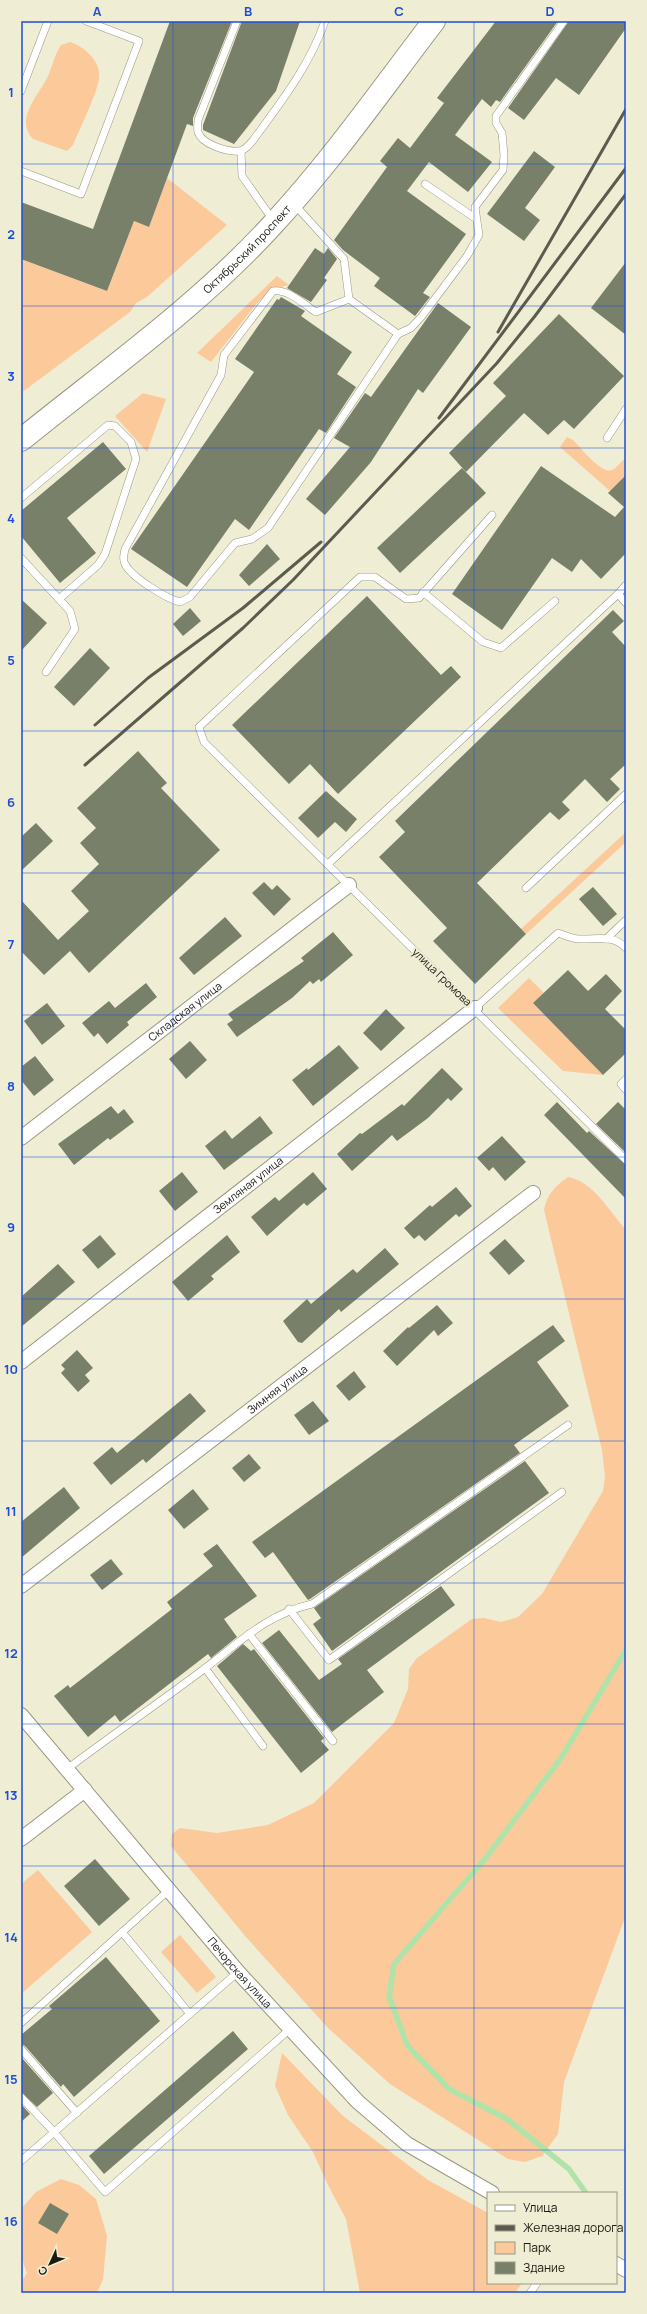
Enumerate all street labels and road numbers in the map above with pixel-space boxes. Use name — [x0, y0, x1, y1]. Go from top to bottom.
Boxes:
street label: Октябрьский проспект — [199, 201, 294, 296]
street label: улица Громова — [409, 944, 476, 1009]
street label: Складская улица — [145, 978, 225, 1044]
street label: Земляная улица — [210, 1152, 286, 1217]
street label: Зимняя улица — [244, 1361, 310, 1417]
street label: Печорская улица — [205, 1934, 276, 2011]

